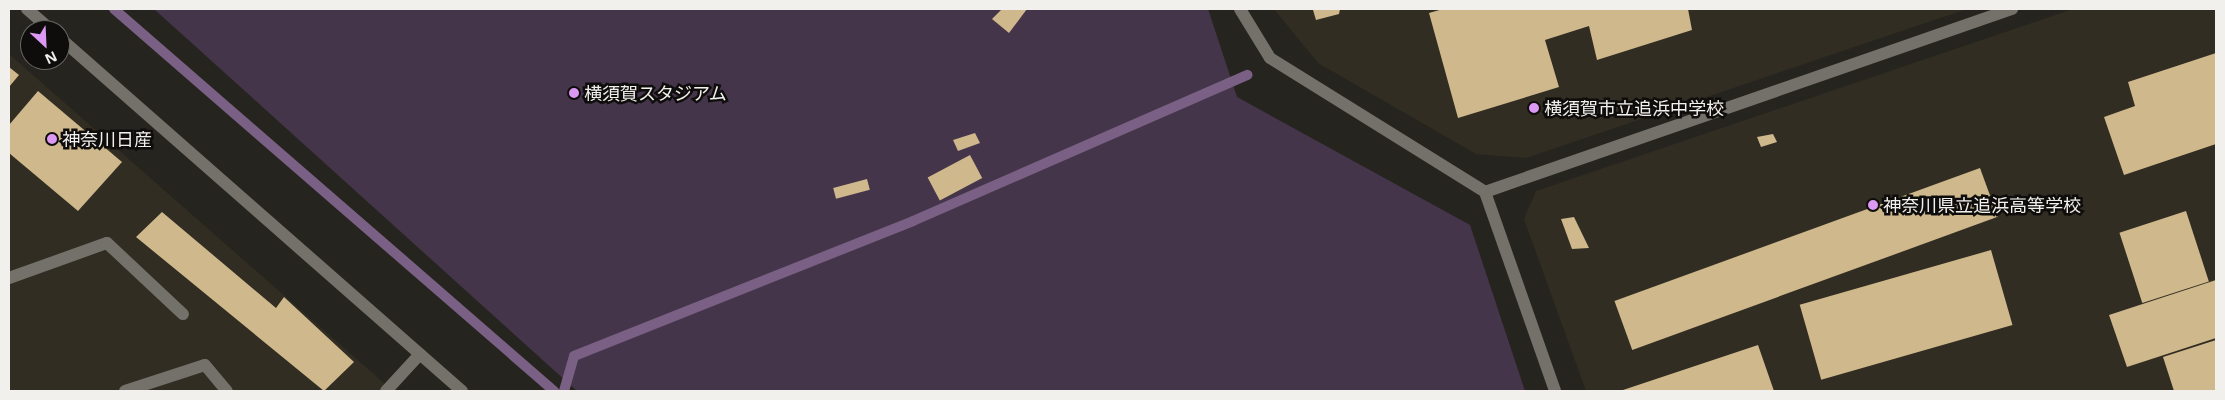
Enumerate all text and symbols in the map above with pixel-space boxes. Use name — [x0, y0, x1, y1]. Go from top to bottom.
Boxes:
north arrow — [20, 20, 70, 70]
text: N — [42, 47, 60, 69]
place label: 横須賀スタジアム — [584, 82, 728, 104]
marker: 横須賀スタジアム — [568, 87, 580, 99]
place label: 横須賀市立追浜中学校 — [1544, 97, 1724, 119]
marker: 横須賀市立追浜中学校 — [1528, 102, 1540, 114]
place label: 神奈川日産 — [62, 128, 152, 150]
marker: 神奈川日産 — [46, 133, 58, 145]
place label: 神奈川県立追浜高等学校 — [1883, 194, 2081, 216]
marker: 神奈川県立追浜高等学校 — [1867, 199, 1879, 211]

